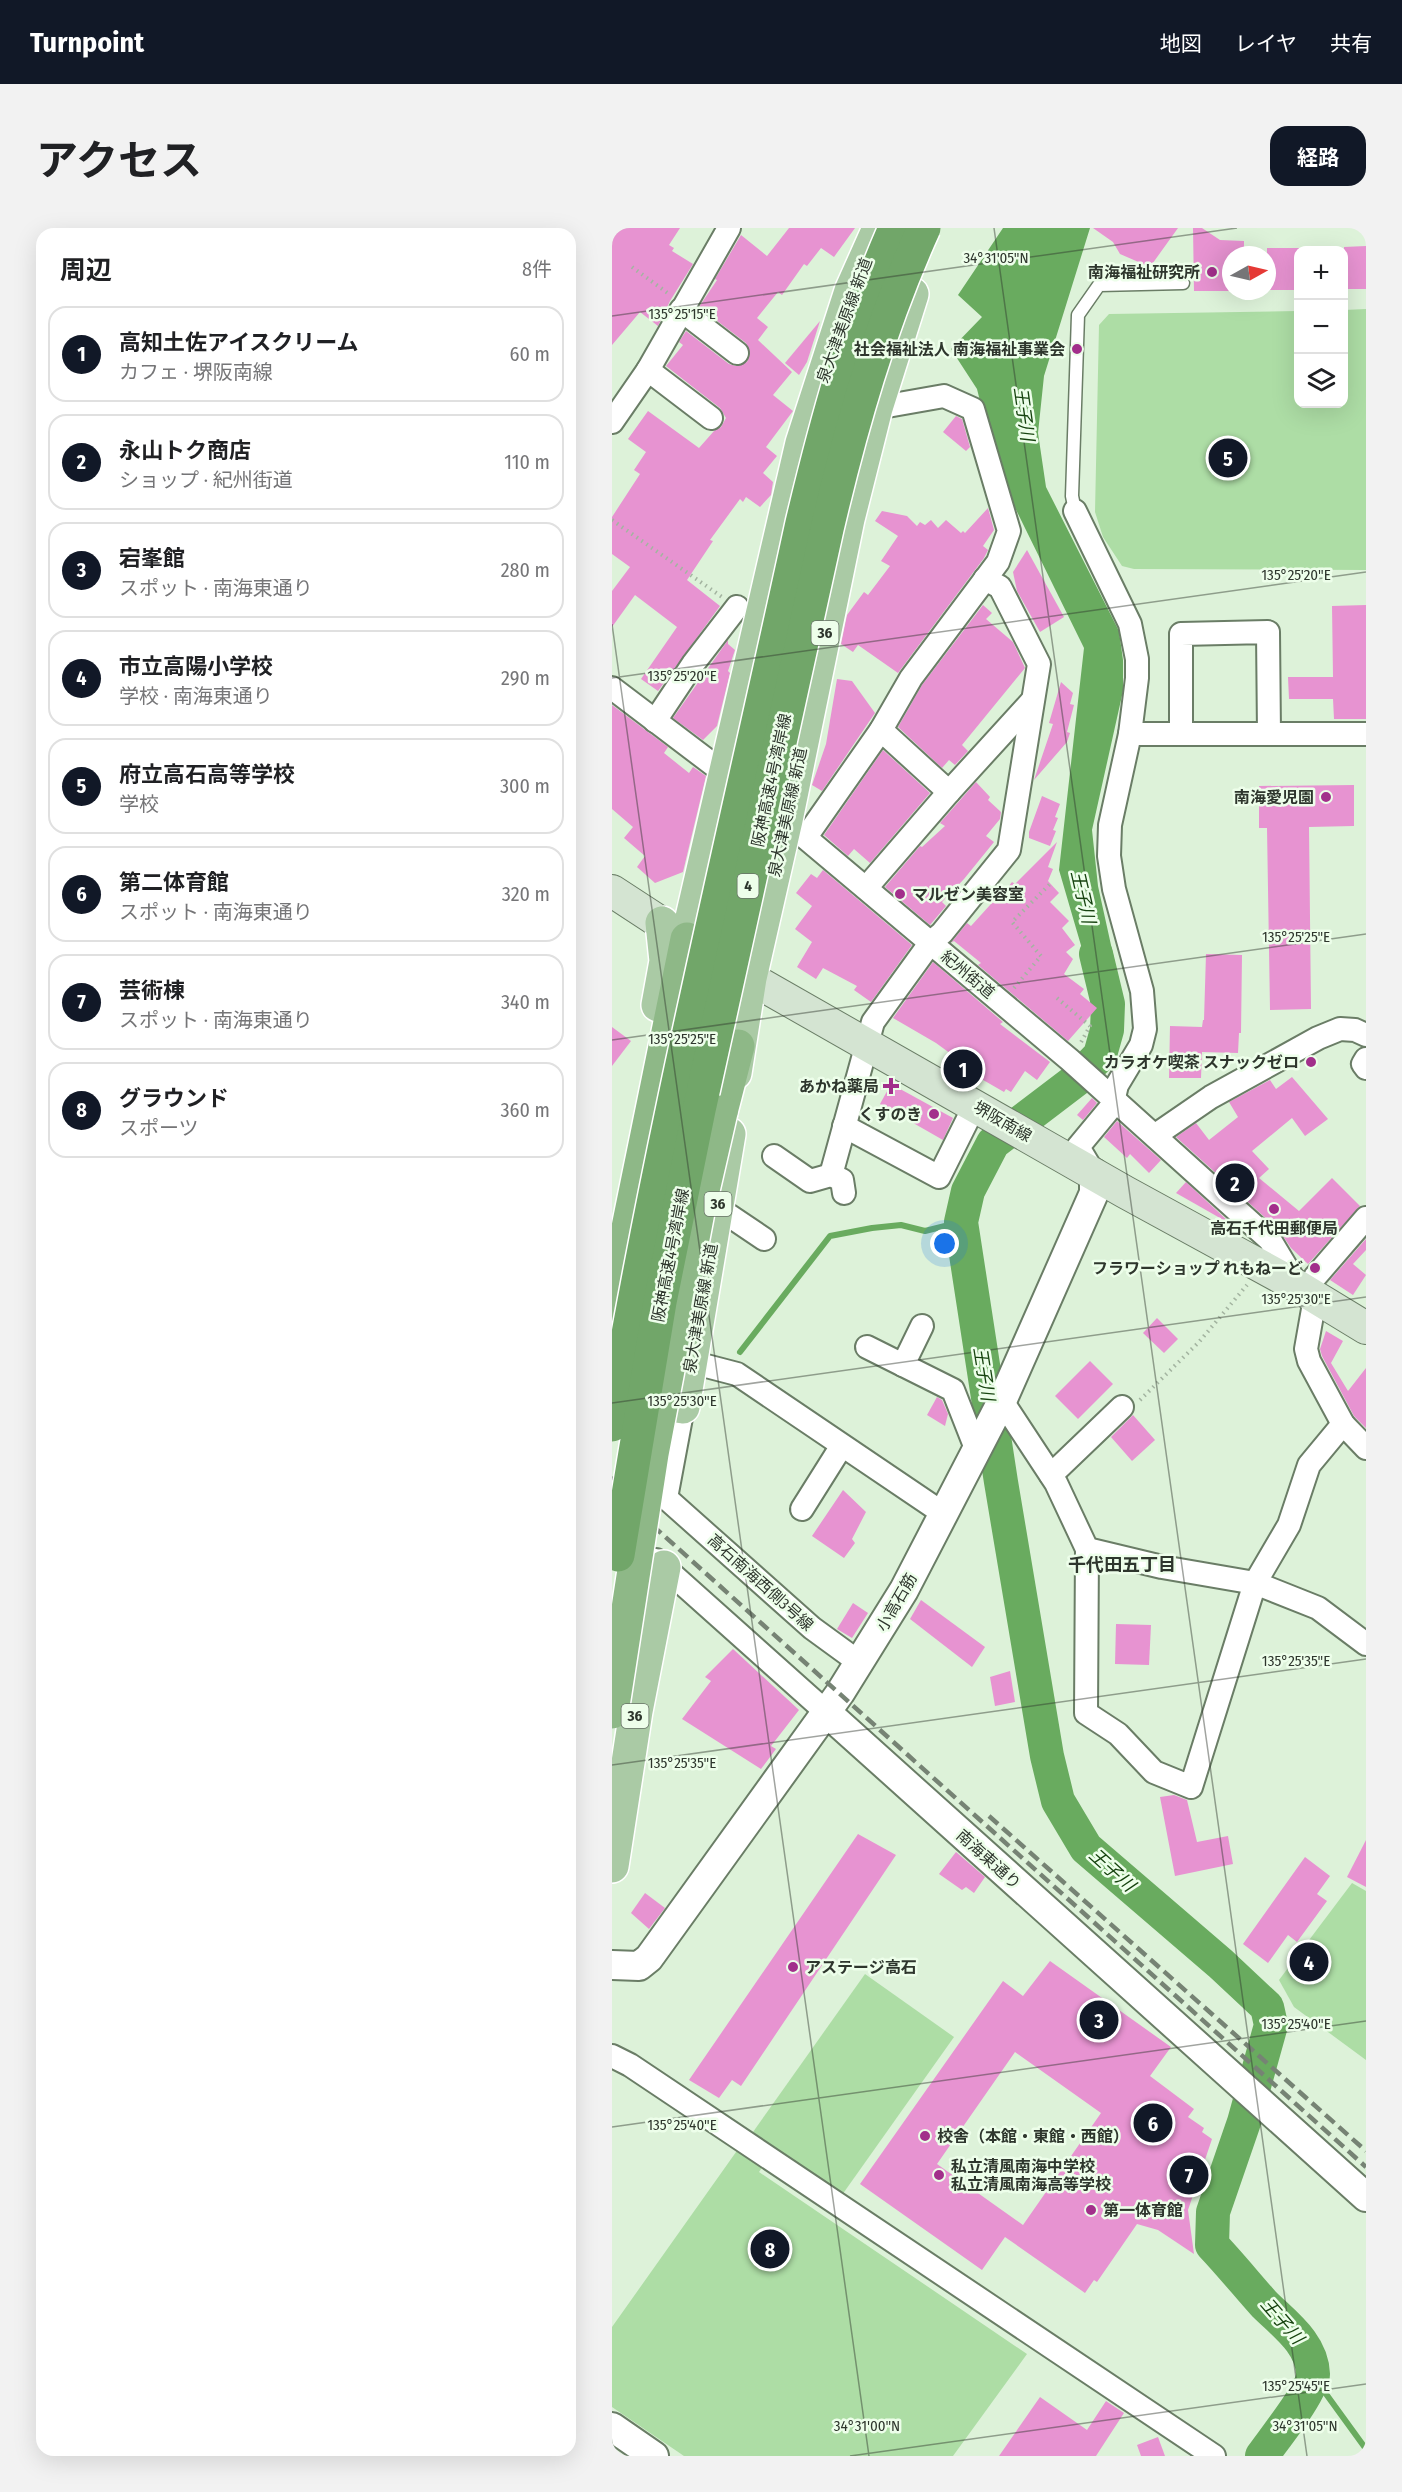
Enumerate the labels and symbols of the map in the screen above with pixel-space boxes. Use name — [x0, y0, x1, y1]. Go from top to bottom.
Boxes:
north arrow — [1222, 246, 1276, 300]
text: 34°31'05"N — [963, 249, 1029, 267]
street label: 泉大津美原線 新道 — [813, 255, 876, 385]
place label: 南海福祉研究所 — [1088, 263, 1200, 282]
marker: 南海福祉研究所 — [1205, 265, 1219, 279]
text: 135°25'15"E — [648, 305, 716, 323]
place label: 社会福祉法人 南海福祉事業会 — [854, 340, 1065, 359]
marker: 社会福祉法人 南海福祉事業会 — [1070, 342, 1084, 356]
water label: 王子川 — [1009, 386, 1039, 444]
pin: 5 — [1208, 436, 1248, 480]
text: 135°25'20"E — [1261, 566, 1331, 584]
road number: 36 — [812, 621, 838, 645]
text: 135°25'20"E — [647, 667, 717, 685]
street label: 阪神高速4号湾岸線 — [748, 712, 795, 848]
street label: 泉大津美原線 新道 — [764, 746, 810, 879]
place label: 南海愛児園 — [1234, 788, 1314, 807]
marker: 南海愛児園 — [1319, 790, 1333, 804]
water label: 王子川 — [1066, 868, 1100, 928]
road number: 4 — [738, 874, 758, 898]
place label: マルゼン美容室 — [912, 885, 1024, 904]
marker: マルゼン美容室 — [893, 887, 907, 901]
text: 135°25'25"E — [1262, 928, 1330, 946]
street label: 紀州街道 — [937, 947, 998, 1002]
text: 135°25'25"E — [648, 1030, 716, 1048]
pin: 1 — [944, 1046, 982, 1092]
place label: カラオケ喫茶 スナックゼロ — [1104, 1053, 1299, 1072]
marker: カラオケ喫茶 スナックゼロ — [1304, 1055, 1318, 1069]
place label: あかね薬局 — [799, 1077, 879, 1096]
marker: あかね薬局 — [884, 1079, 898, 1093]
street label: 堺阪南線 — [970, 1097, 1035, 1146]
place label: くすのき — [858, 1105, 922, 1124]
marker: くすのき — [927, 1107, 941, 1121]
pin: 2 — [1216, 1160, 1254, 1206]
street label: 阪神高速4号湾岸線 — [648, 1187, 693, 1324]
road number: 36 — [704, 1192, 732, 1216]
marker: 高石千代田郵便局 — [1267, 1202, 1281, 1216]
place label: 高石千代田郵便局 — [1210, 1219, 1338, 1238]
your location — [930, 1229, 959, 1258]
street label: 泉大津美原線 新道 — [680, 1242, 721, 1375]
place label: フラワーショップ れもねーど — [1092, 1259, 1303, 1278]
marker: フラワーショップ れもねーど — [1308, 1261, 1322, 1275]
text: 135°25'30"E — [1261, 1290, 1331, 1308]
water label: 王子川 — [969, 1346, 999, 1404]
text: 135°25'30"E — [647, 1392, 717, 1410]
street label: 高石南海西側3号線 — [704, 1530, 817, 1635]
district label: 千代田五丁目 — [1068, 1554, 1176, 1576]
street label: 小高石筋 — [872, 1570, 921, 1635]
text: 135°25'35"E — [1262, 1652, 1330, 1670]
road number: 36 — [622, 1704, 648, 1728]
text: 135°25'35"E — [648, 1754, 716, 1772]
street label: 南海東通り — [953, 1826, 1025, 1893]
water label: 王子川 — [1085, 1844, 1141, 1898]
pin: 4 — [1290, 1940, 1328, 1984]
place label: アステージ高石 — [805, 1958, 917, 1977]
marker: アステージ高石 — [786, 1960, 800, 1974]
pin: 3 — [1080, 1998, 1118, 2042]
text: 135°25'40"E — [1261, 2015, 1331, 2033]
pin: 6 — [1134, 2100, 1172, 2146]
text: 135°25'40"E — [647, 2116, 717, 2134]
place label: 校舎（本館・東館・西館） — [937, 2127, 1129, 2146]
marker: 校舎（本館・東館・西館） — [918, 2129, 932, 2143]
pin: 7 — [1170, 2152, 1208, 2198]
place label: 私立清風南海中学校 私立清風南海高等学校 — [951, 2157, 1111, 2194]
marker: 私立清風南海中学校 私立清風南海高等学校 — [932, 2168, 946, 2182]
place label: 第一体育館 — [1103, 2201, 1183, 2220]
marker: 第一体育館 — [1084, 2203, 1098, 2217]
pin: 8 — [750, 2226, 790, 2272]
water label: 王子川 — [1256, 2293, 1309, 2350]
text: 135°25'45"E — [1262, 2377, 1330, 2395]
text: 34°31'00"N — [834, 2417, 900, 2435]
text: 34°31'05"N — [1272, 2417, 1338, 2435]

